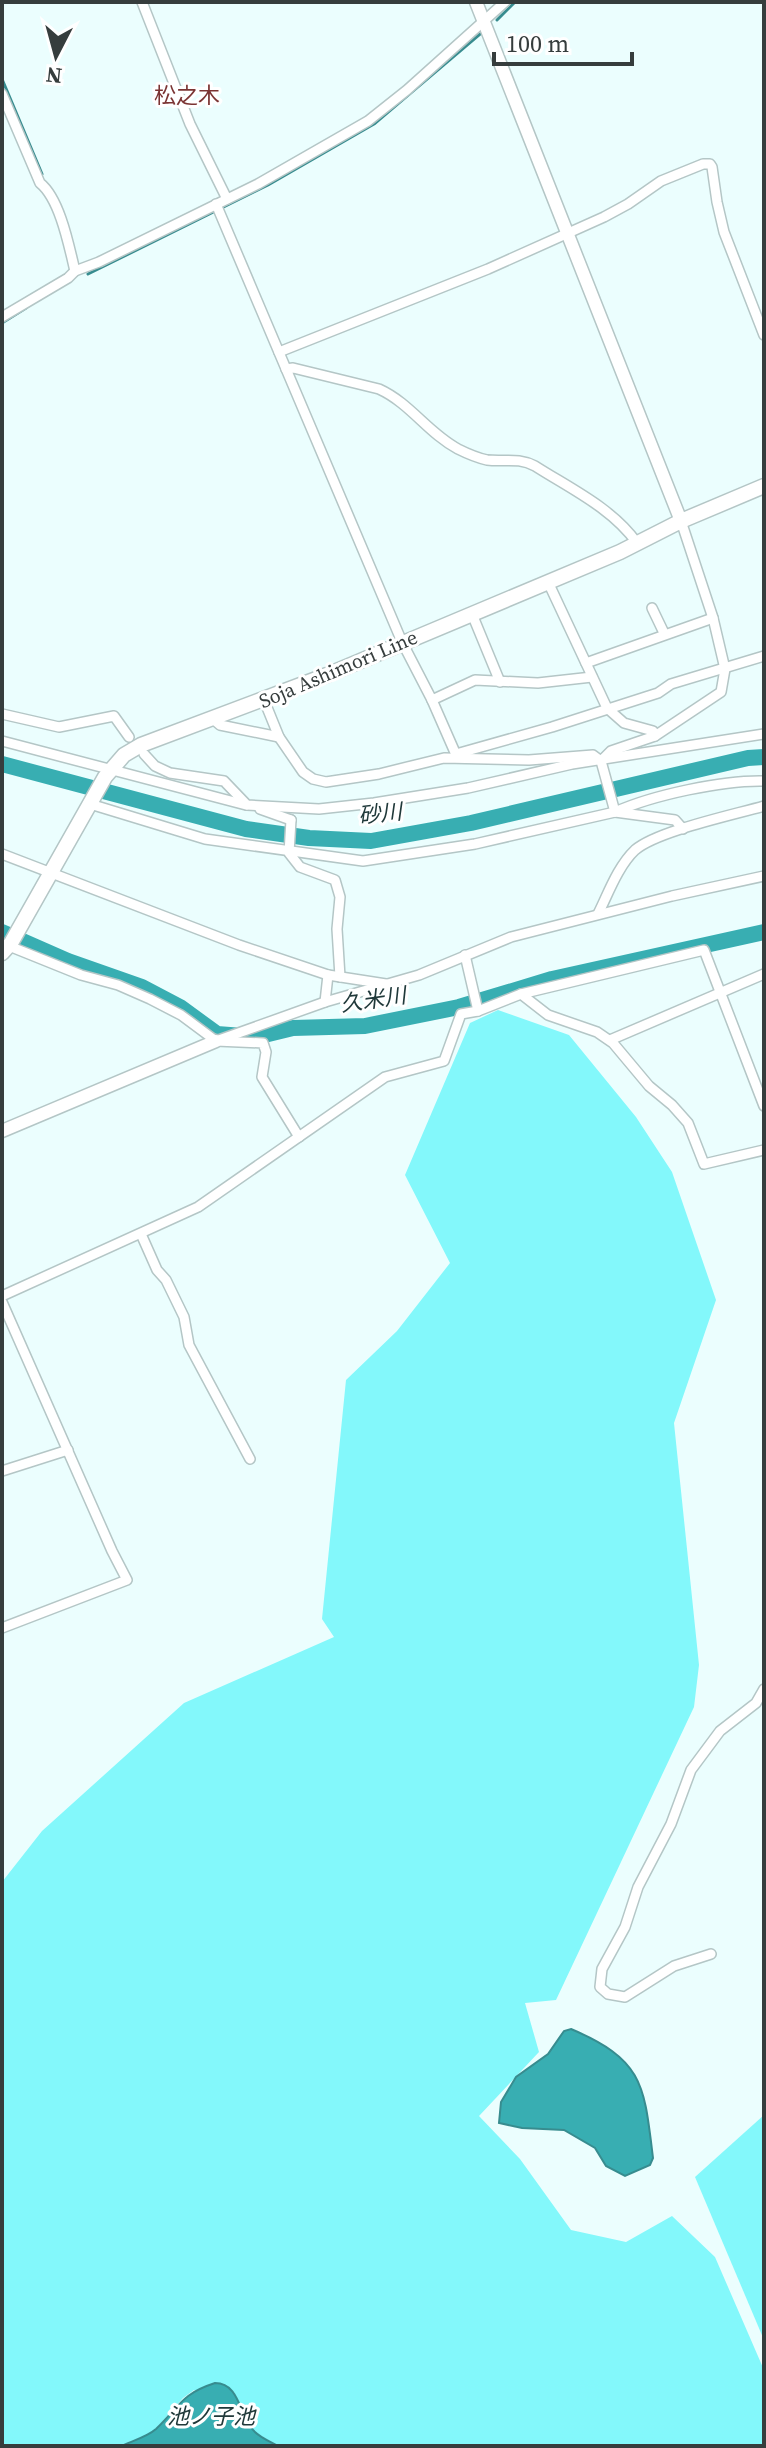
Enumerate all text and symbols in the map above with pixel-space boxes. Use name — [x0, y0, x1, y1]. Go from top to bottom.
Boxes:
north arrow — [16, 16, 96, 96]
scale bar — [494, 16, 632, 66]
text: 100 m — [506, 27, 569, 60]
text: N — [44, 60, 63, 92]
district label: 松之木 — [154, 80, 220, 110]
street label: Soja Ashimori Line — [254, 623, 422, 715]
water label: 砂川 — [357, 796, 405, 830]
water label: 久米川 — [338, 979, 410, 1018]
water label: 池ノ子池 — [167, 2401, 257, 2431]

